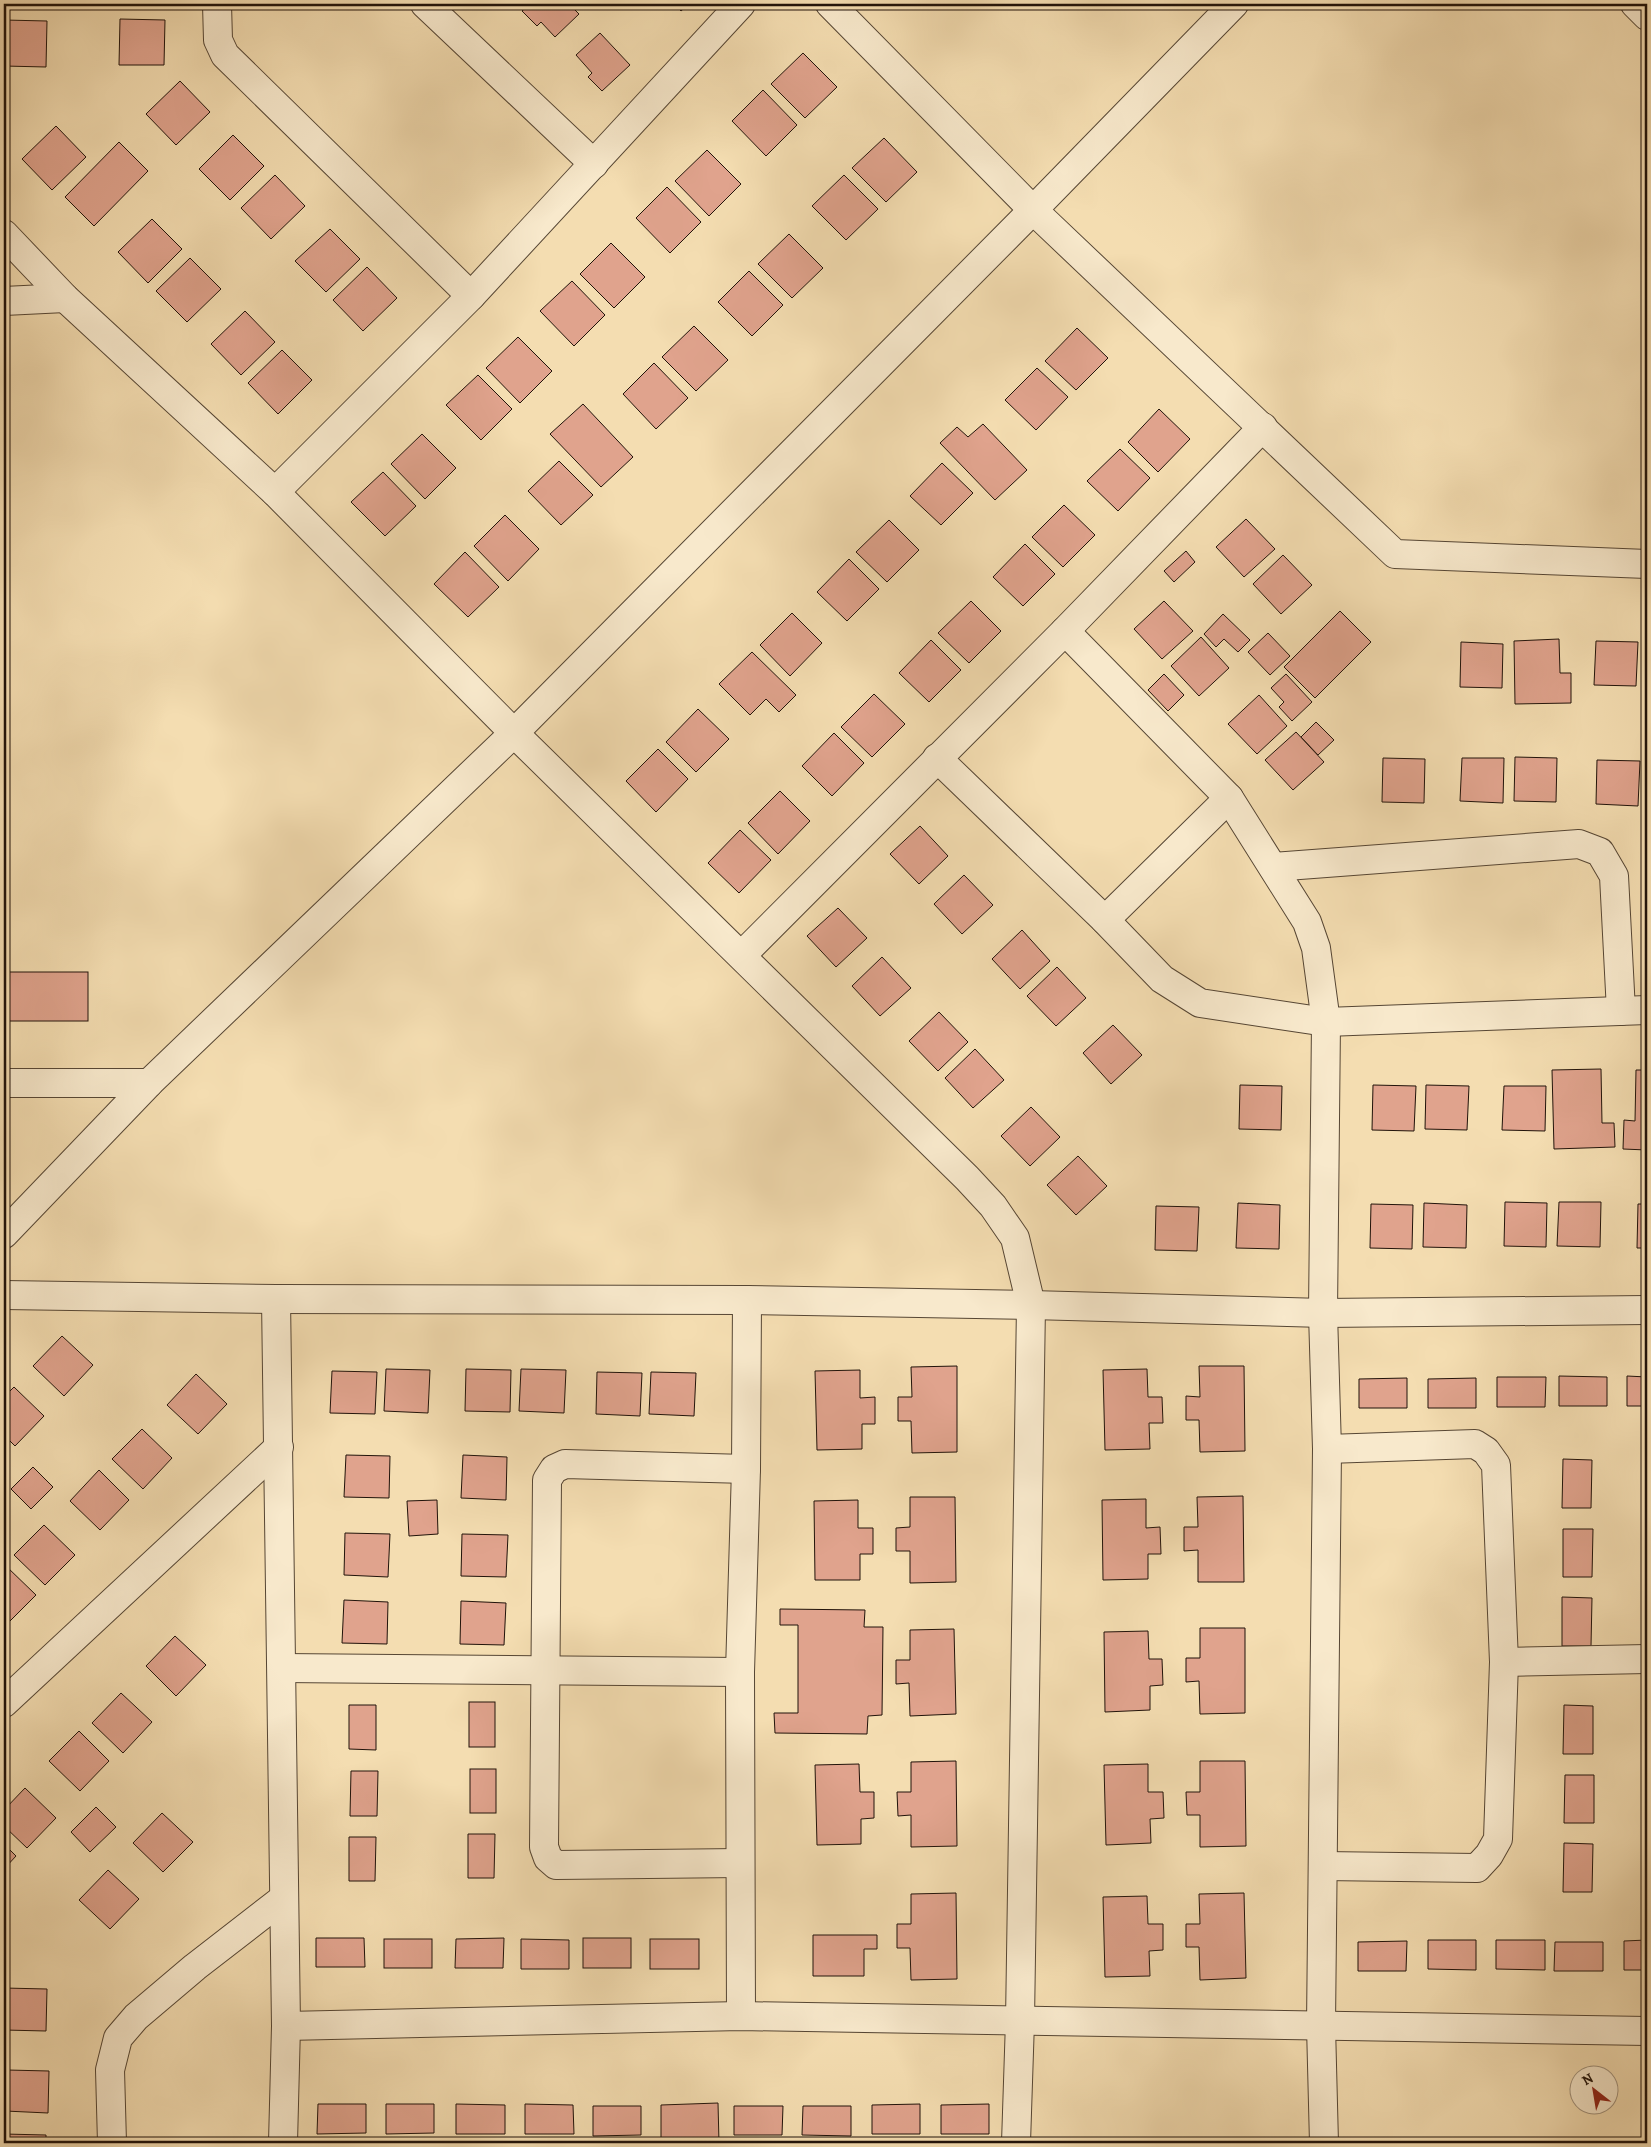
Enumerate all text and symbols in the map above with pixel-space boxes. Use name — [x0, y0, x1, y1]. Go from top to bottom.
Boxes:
north arrow — [1568, 2064, 1618, 2114]
text: N — [1578, 2069, 1597, 2090]

